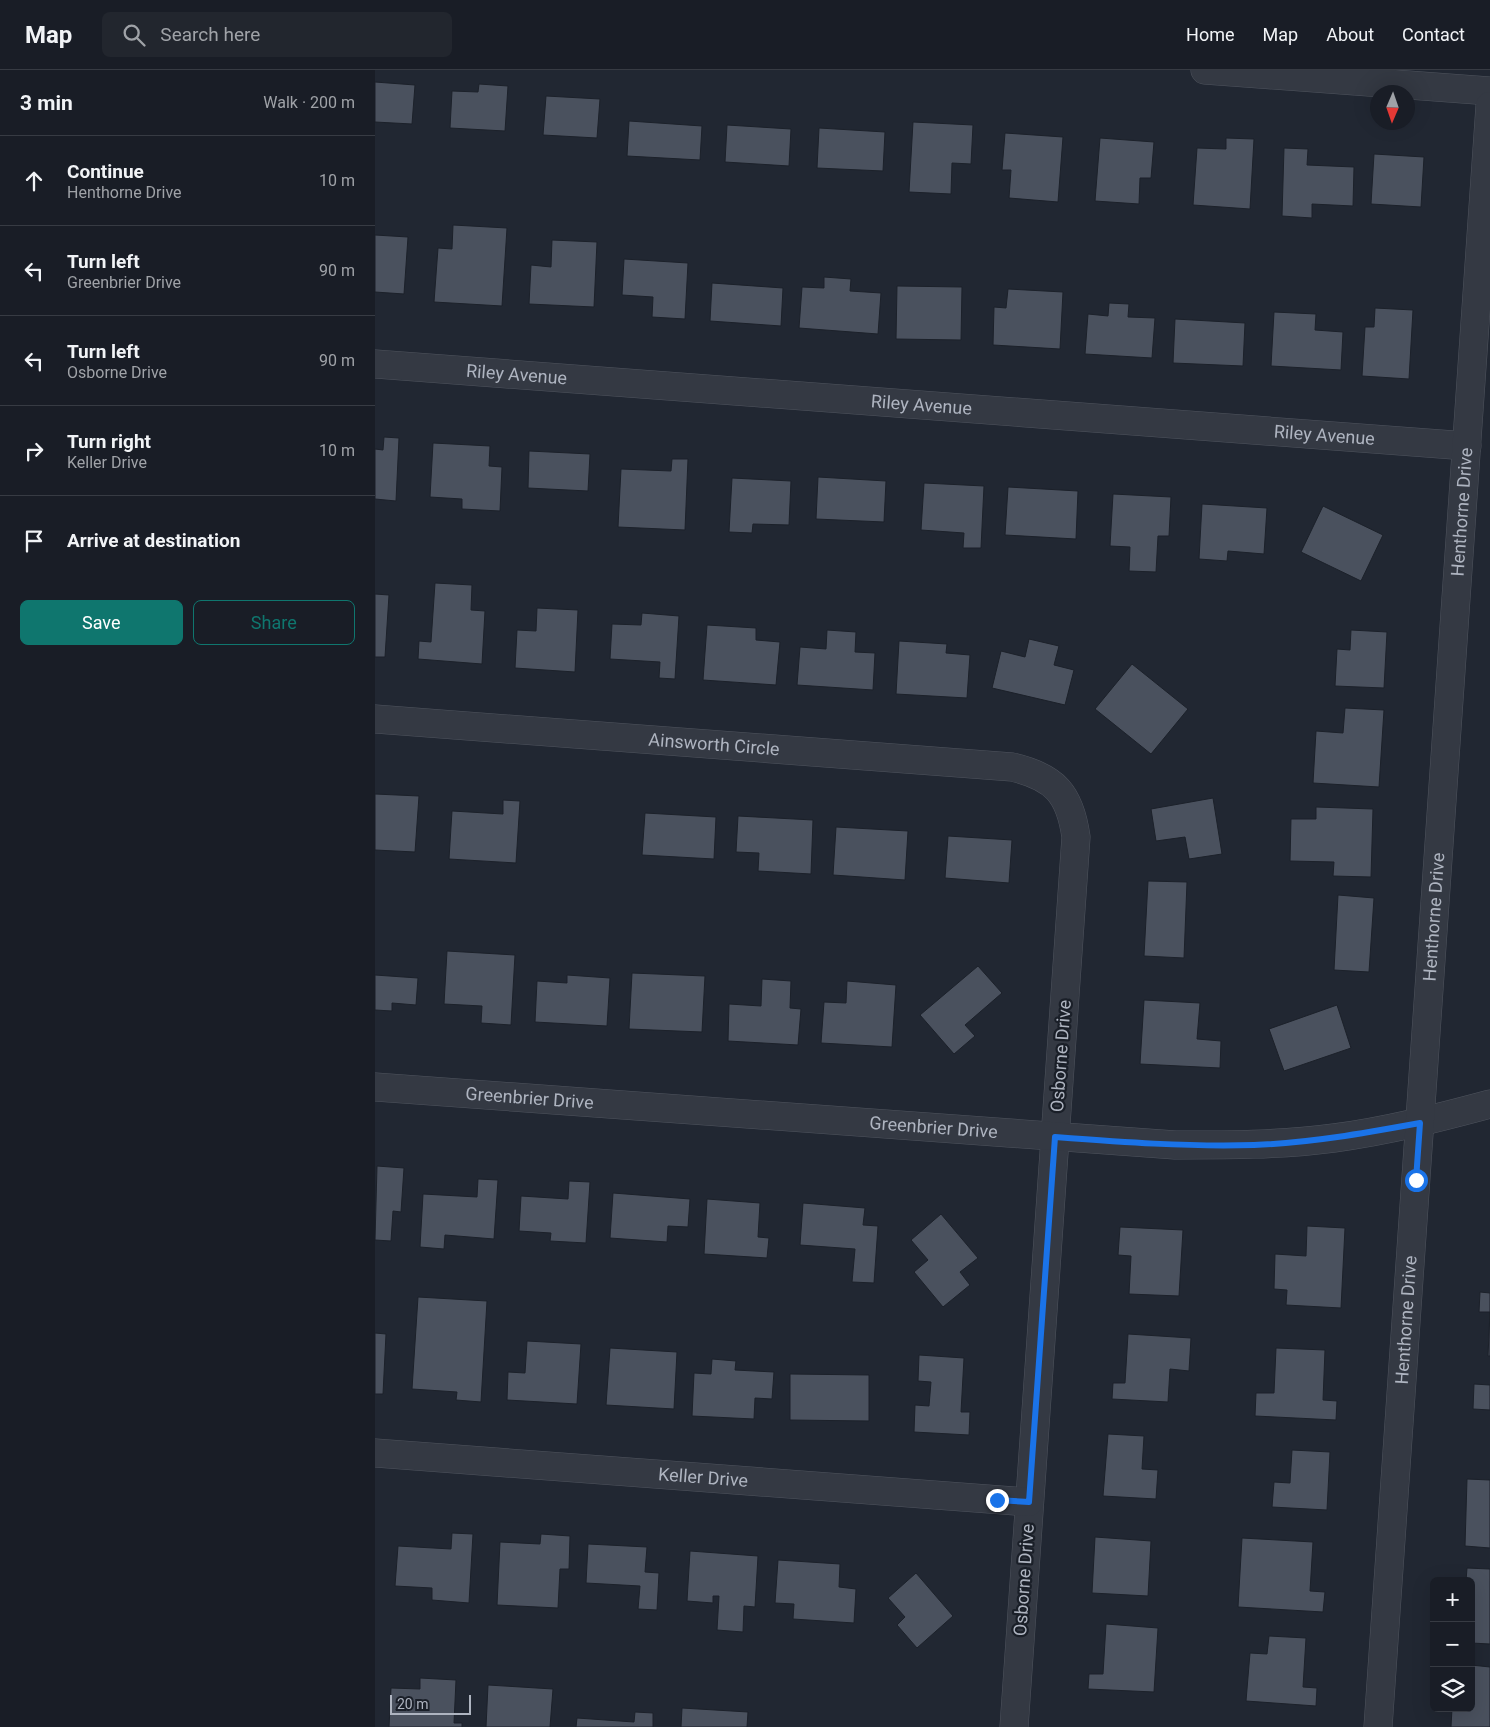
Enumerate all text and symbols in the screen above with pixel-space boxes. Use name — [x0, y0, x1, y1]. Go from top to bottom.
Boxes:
search box — [102, 12, 452, 57]
text: Map — [25, 21, 72, 49]
icon: search — [120, 21, 148, 49]
text: Search here — [160, 23, 260, 46]
text: Home — [1186, 24, 1235, 45]
text: Map — [1263, 24, 1298, 45]
text: About — [1326, 24, 1374, 45]
text: Contact — [1402, 24, 1465, 45]
north arrow — [1370, 85, 1415, 130]
text: 3 min — [20, 91, 73, 115]
text: Walk · 200 m — [263, 93, 355, 112]
text: Continue — [67, 160, 144, 183]
icon: ahead — [20, 167, 48, 195]
text: 10 m — [319, 171, 355, 190]
text: Henthorne Drive — [67, 183, 182, 202]
text: Turn left — [67, 250, 140, 273]
icon: left — [20, 257, 48, 285]
text: 90 m — [319, 261, 355, 280]
text: Greenbrier Drive — [67, 273, 181, 292]
text: Turn left — [67, 340, 140, 363]
icon: left — [20, 347, 48, 375]
text: 90 m — [319, 351, 355, 370]
street label: Riley Avenue — [465, 360, 568, 388]
text: Osborne Drive — [67, 363, 167, 382]
street label: Riley Avenue — [870, 390, 973, 419]
street label: Riley Avenue — [1273, 421, 1376, 449]
text: Turn right — [67, 430, 151, 453]
icon: right — [20, 437, 48, 465]
text: 10 m — [319, 441, 355, 460]
street label: Henthorne Drive — [1447, 447, 1476, 577]
text: Keller Drive — [67, 453, 147, 472]
icon: arrive — [20, 527, 48, 555]
text: Arrive at destination — [67, 529, 240, 552]
button: Save — [20, 600, 183, 645]
button: Share — [193, 600, 355, 645]
street label: Ainsworth Circle — [648, 729, 780, 759]
street label: Henthorne Drive — [1419, 852, 1448, 982]
street label: Osborne Drive — [1046, 999, 1075, 1113]
street label: Greenbrier Drive — [465, 1083, 594, 1113]
street label: Greenbrier Drive — [869, 1112, 998, 1142]
route start — [1405, 1169, 1428, 1192]
street label: Henthorne Drive — [1391, 1255, 1421, 1385]
street label: Keller Drive — [657, 1463, 749, 1491]
route end — [986, 1489, 1009, 1512]
street label: Osborne Drive — [1009, 1523, 1038, 1637]
map controls — [1430, 1577, 1475, 1712]
button: + — [1430, 1577, 1475, 1622]
button: − — [1430, 1622, 1475, 1667]
button: layers — [1430, 1667, 1475, 1712]
scale bar — [390, 1692, 471, 1715]
text: 20 m — [397, 1696, 429, 1712]

